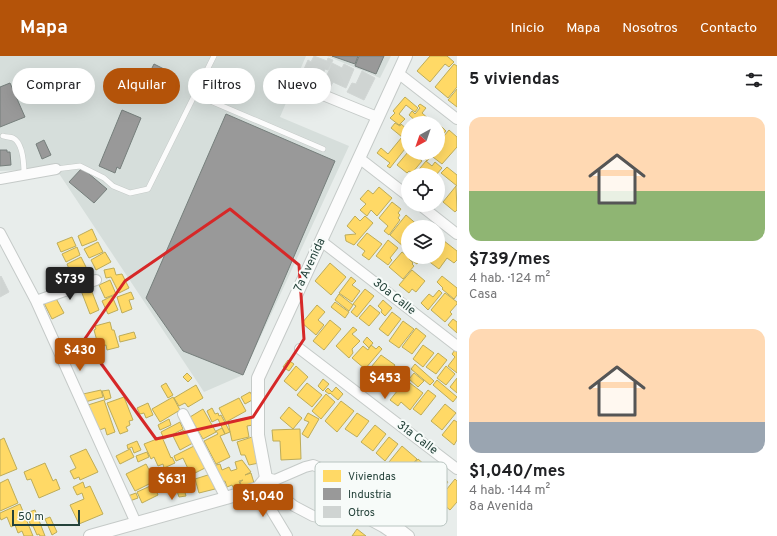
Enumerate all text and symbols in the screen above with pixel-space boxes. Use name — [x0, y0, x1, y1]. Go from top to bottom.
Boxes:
text: Mapa — [20, 16, 68, 40]
text: Inicio — [511, 20, 544, 37]
text: Mapa — [566, 20, 600, 37]
text: Nosotros — [622, 20, 678, 37]
text: Contacto — [700, 20, 757, 37]
chip: Comprar — [12, 68, 95, 104]
chip: Alquilar — [103, 68, 180, 104]
chip: Filtros — [188, 68, 255, 104]
chip: Nuevo — [263, 68, 331, 104]
text: 5 viviendas — [469, 69, 560, 91]
icon: filters — [743, 69, 765, 91]
north arrow — [401, 116, 445, 160]
map controls — [401, 116, 445, 264]
icon: home — [581, 143, 653, 215]
button: locate — [401, 168, 445, 212]
button: layers — [401, 220, 445, 264]
street label: 7a Avenida — [291, 236, 329, 294]
text: $739/mes — [469, 249, 550, 271]
pin: $739 — [46, 267, 94, 301]
text: 4 hab. · 124 m² — [469, 271, 550, 287]
text: $739 — [55, 272, 85, 288]
street label: 30a Calle — [369, 275, 419, 319]
text: Casa — [469, 287, 497, 303]
pin: $430 — [56, 338, 104, 372]
text: $430 — [64, 343, 96, 359]
icon: home — [581, 355, 653, 427]
pin: $453 — [361, 366, 409, 400]
text: $453 — [369, 371, 401, 387]
street label: 31a Calle — [393, 417, 441, 459]
text: $1,040/mes — [469, 461, 565, 483]
legend — [315, 462, 447, 526]
pin: $631 — [148, 467, 196, 501]
text: Viviendas — [348, 470, 396, 484]
text: $631 — [158, 472, 186, 488]
text: 4 hab. · 144 m² — [469, 483, 550, 499]
pin: $1,040 — [230, 484, 296, 518]
text: Industria — [348, 488, 392, 502]
text: $1,040 — [242, 489, 284, 505]
text: 8a Avenida — [469, 499, 533, 515]
text: Otros — [348, 506, 375, 520]
scale bar — [12, 508, 80, 527]
text: 50 m — [18, 510, 44, 524]

